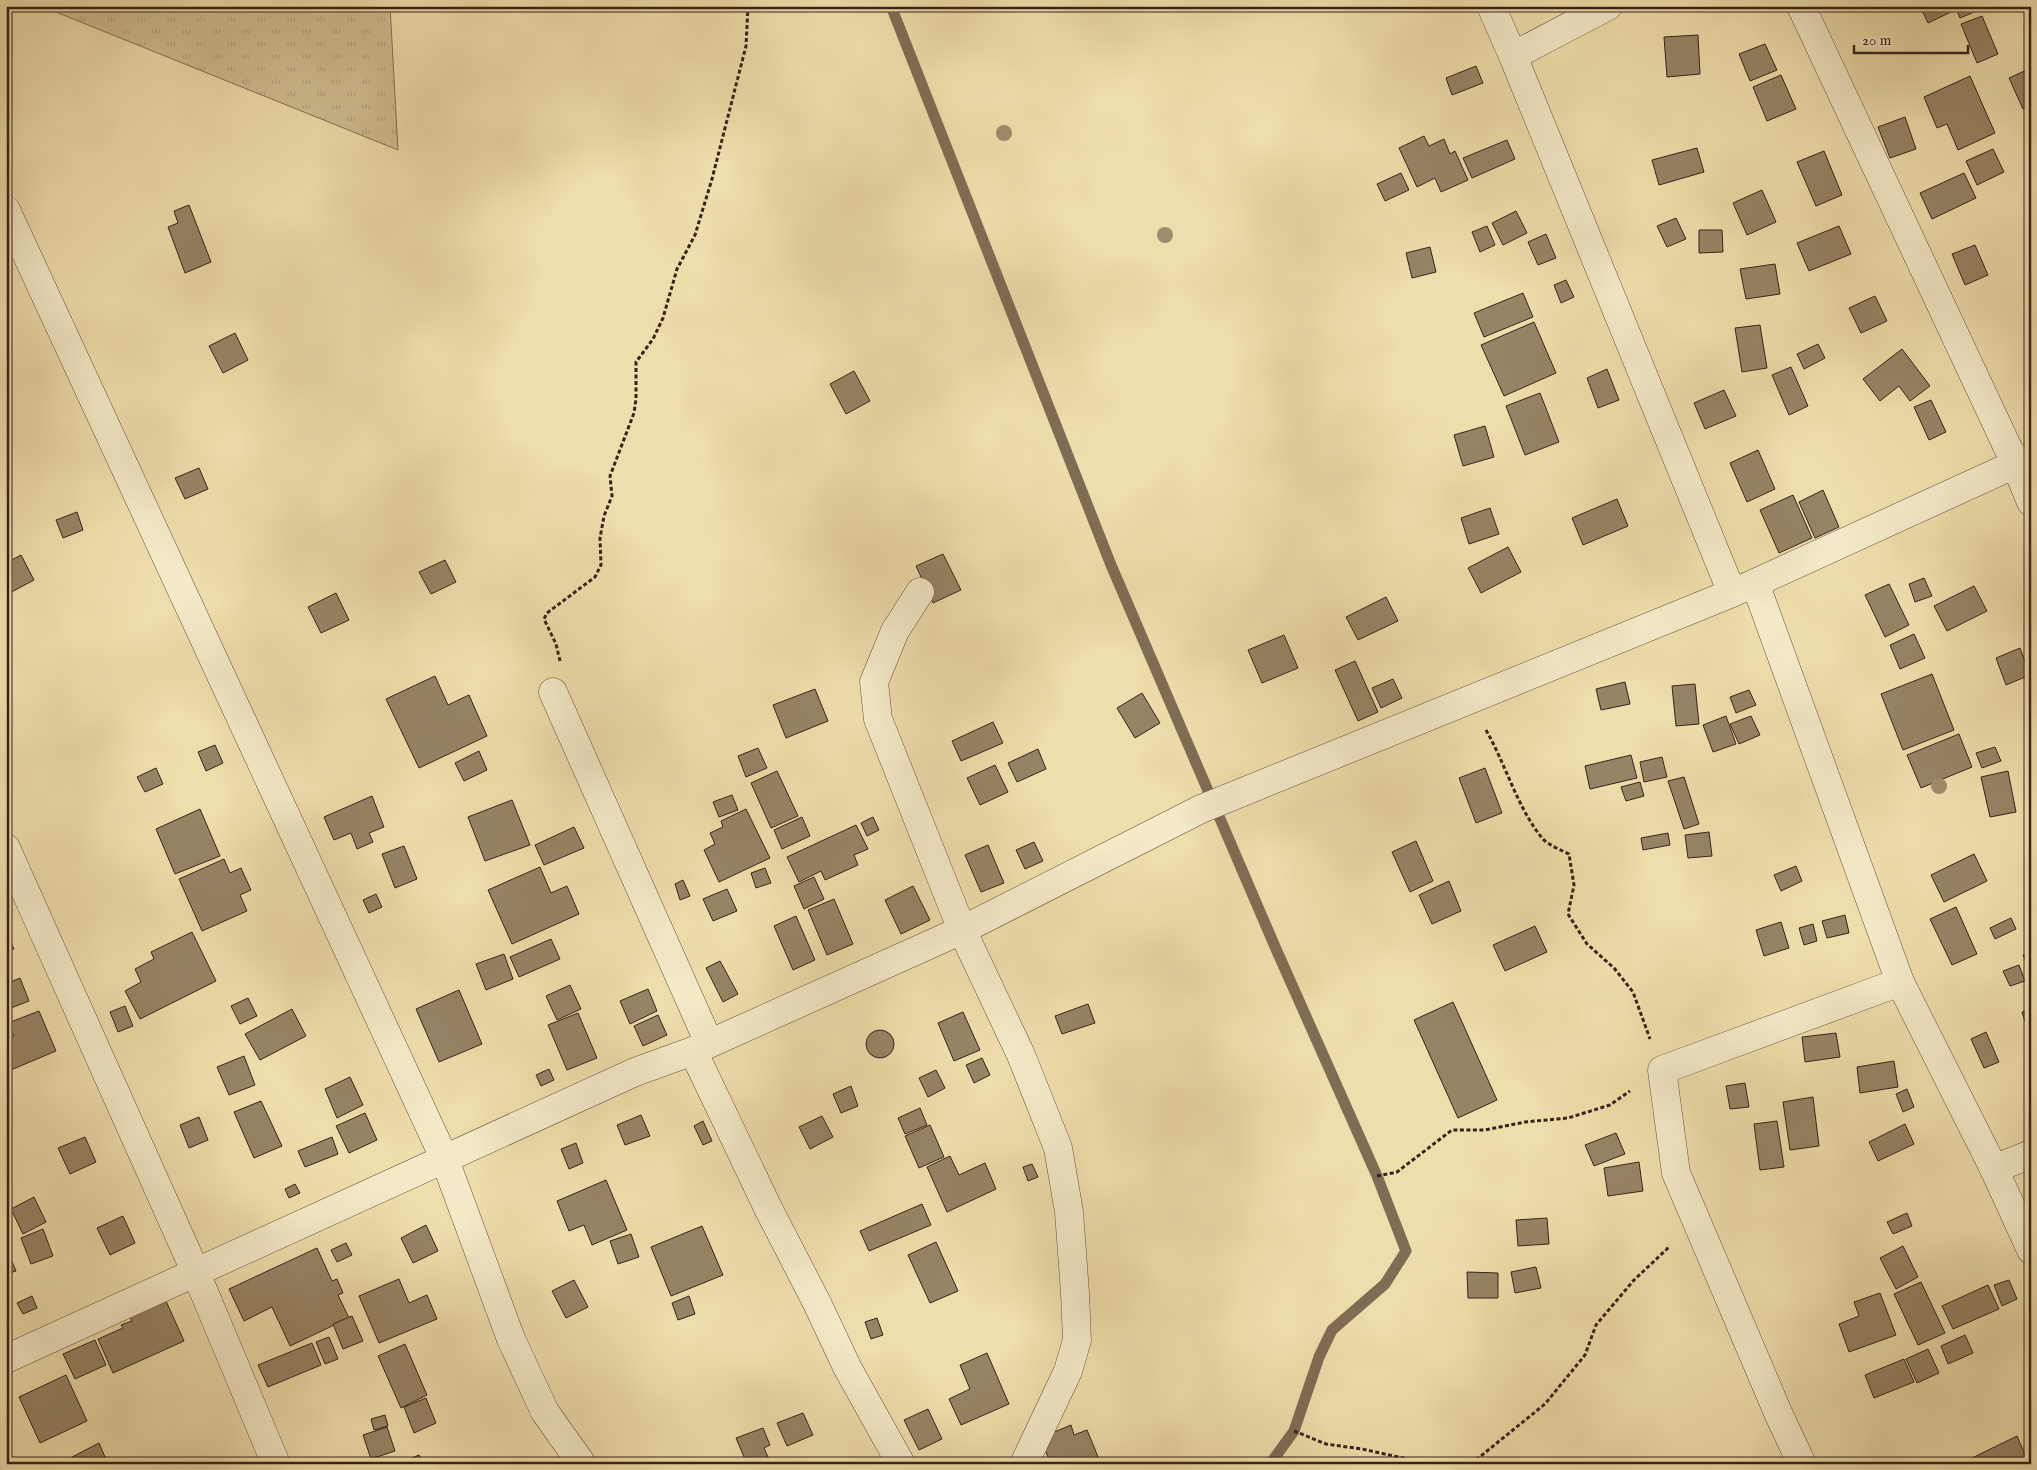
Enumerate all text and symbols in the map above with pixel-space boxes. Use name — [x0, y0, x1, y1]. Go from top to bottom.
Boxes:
scale bar — [1854, 22, 1968, 54]
text: 20 m — [1862, 31, 1892, 50]

